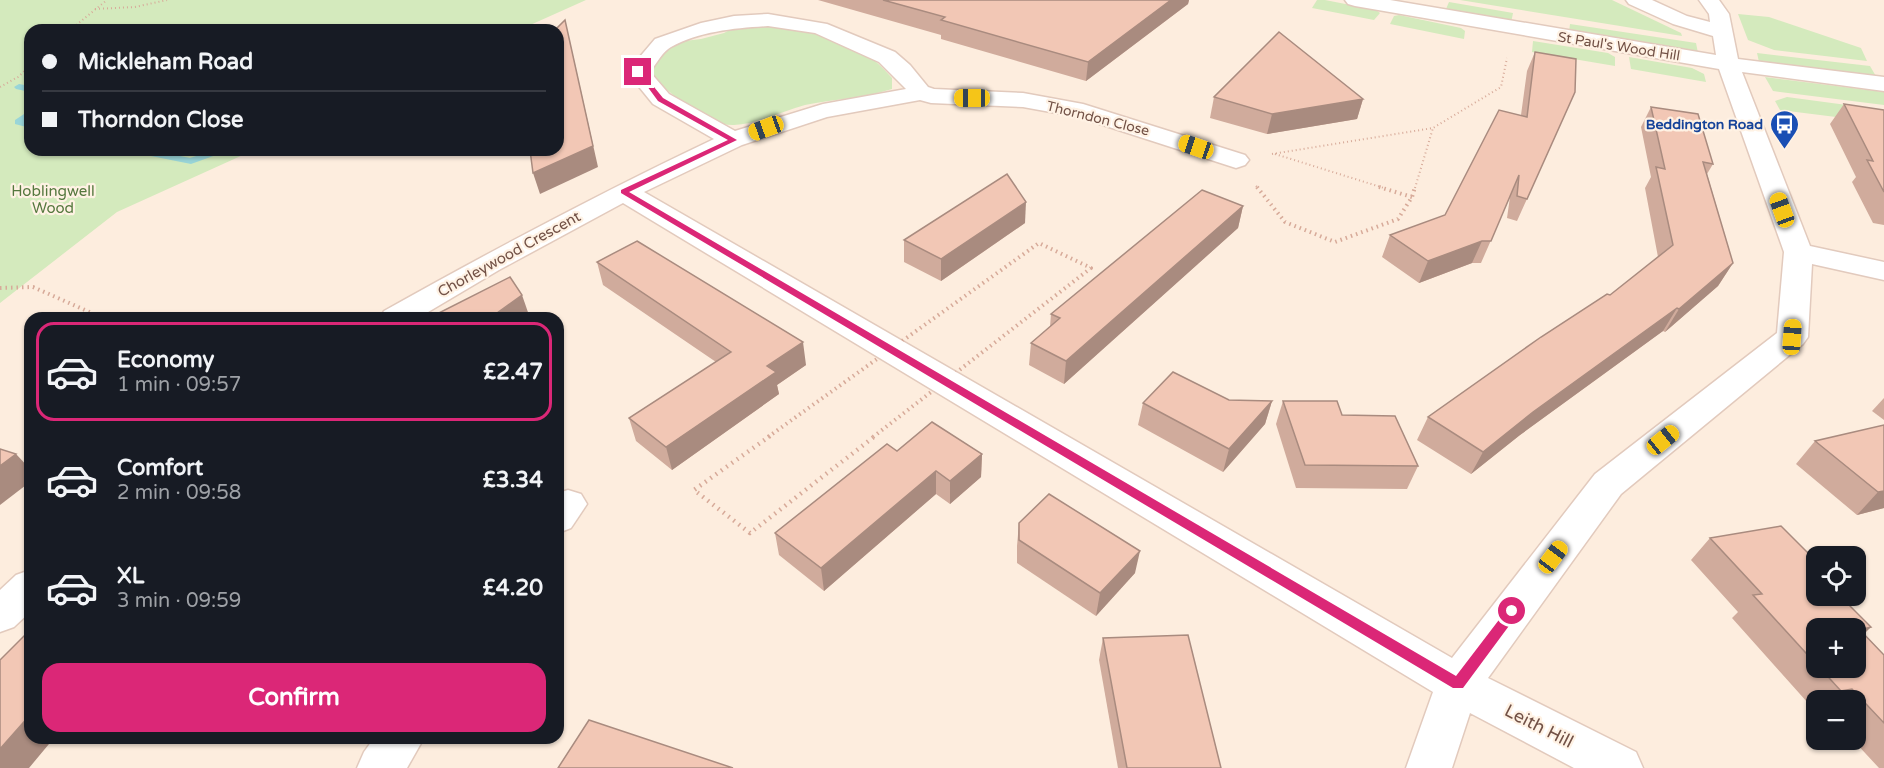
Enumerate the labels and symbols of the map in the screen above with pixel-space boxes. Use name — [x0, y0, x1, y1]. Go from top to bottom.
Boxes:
street label: St Paul's Wood Hill — [1557, 28, 1681, 65]
route end — [624, 58, 651, 85]
car — [954, 89, 990, 107]
street label: Thorndon Close — [1045, 98, 1151, 139]
bus stop icon: Beddington Road — [1768, 108, 1800, 150]
car — [746, 113, 786, 143]
place label: Beddington Road — [1646, 116, 1763, 133]
car — [1176, 133, 1216, 161]
park label: Hoblingwell Wood — [11, 182, 95, 217]
car — [1767, 190, 1797, 230]
street label: Chorleywood Crescent — [434, 207, 584, 301]
car — [1782, 318, 1802, 356]
car — [1643, 422, 1683, 458]
car — [1535, 537, 1571, 577]
route start — [1498, 597, 1525, 624]
street label: Leith Hill — [1501, 699, 1577, 753]

